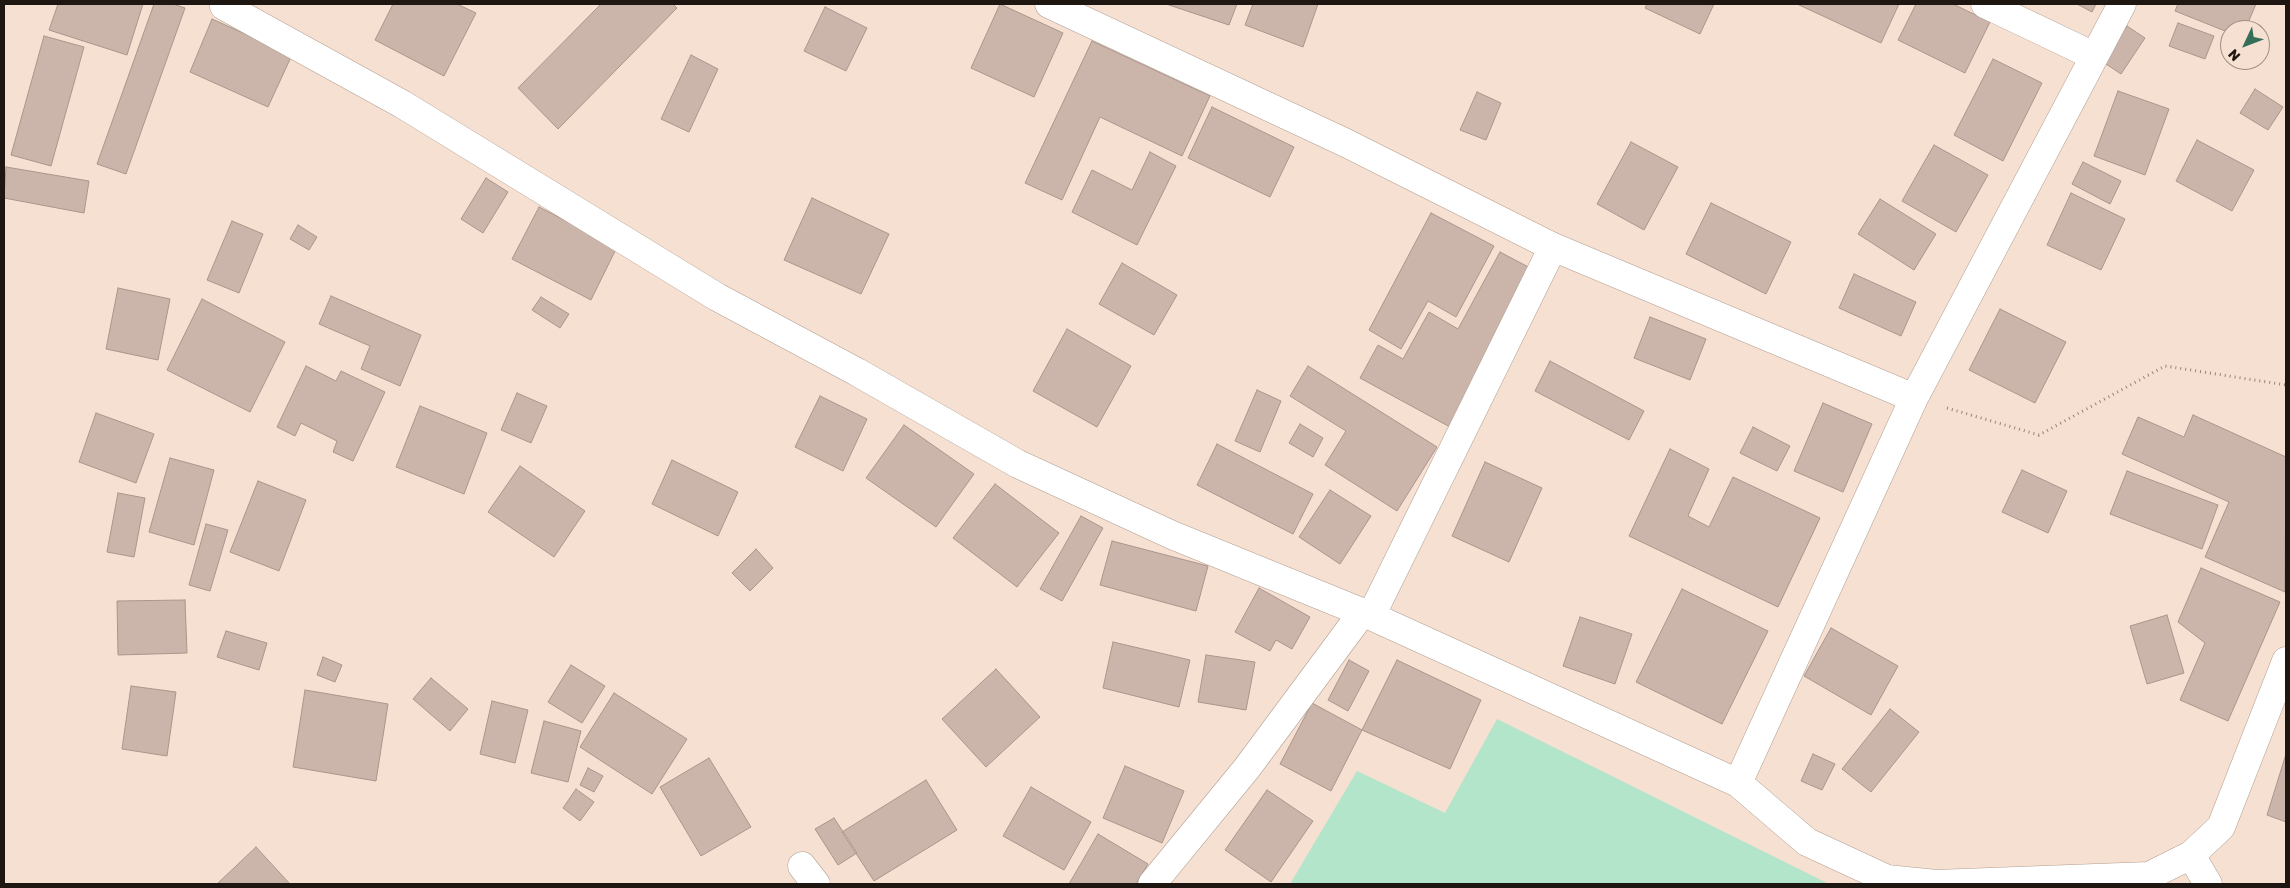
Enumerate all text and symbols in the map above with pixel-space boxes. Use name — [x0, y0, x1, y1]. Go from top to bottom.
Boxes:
north arrow — [2220, 20, 2270, 70]
text: N — [2225, 45, 2244, 64]

